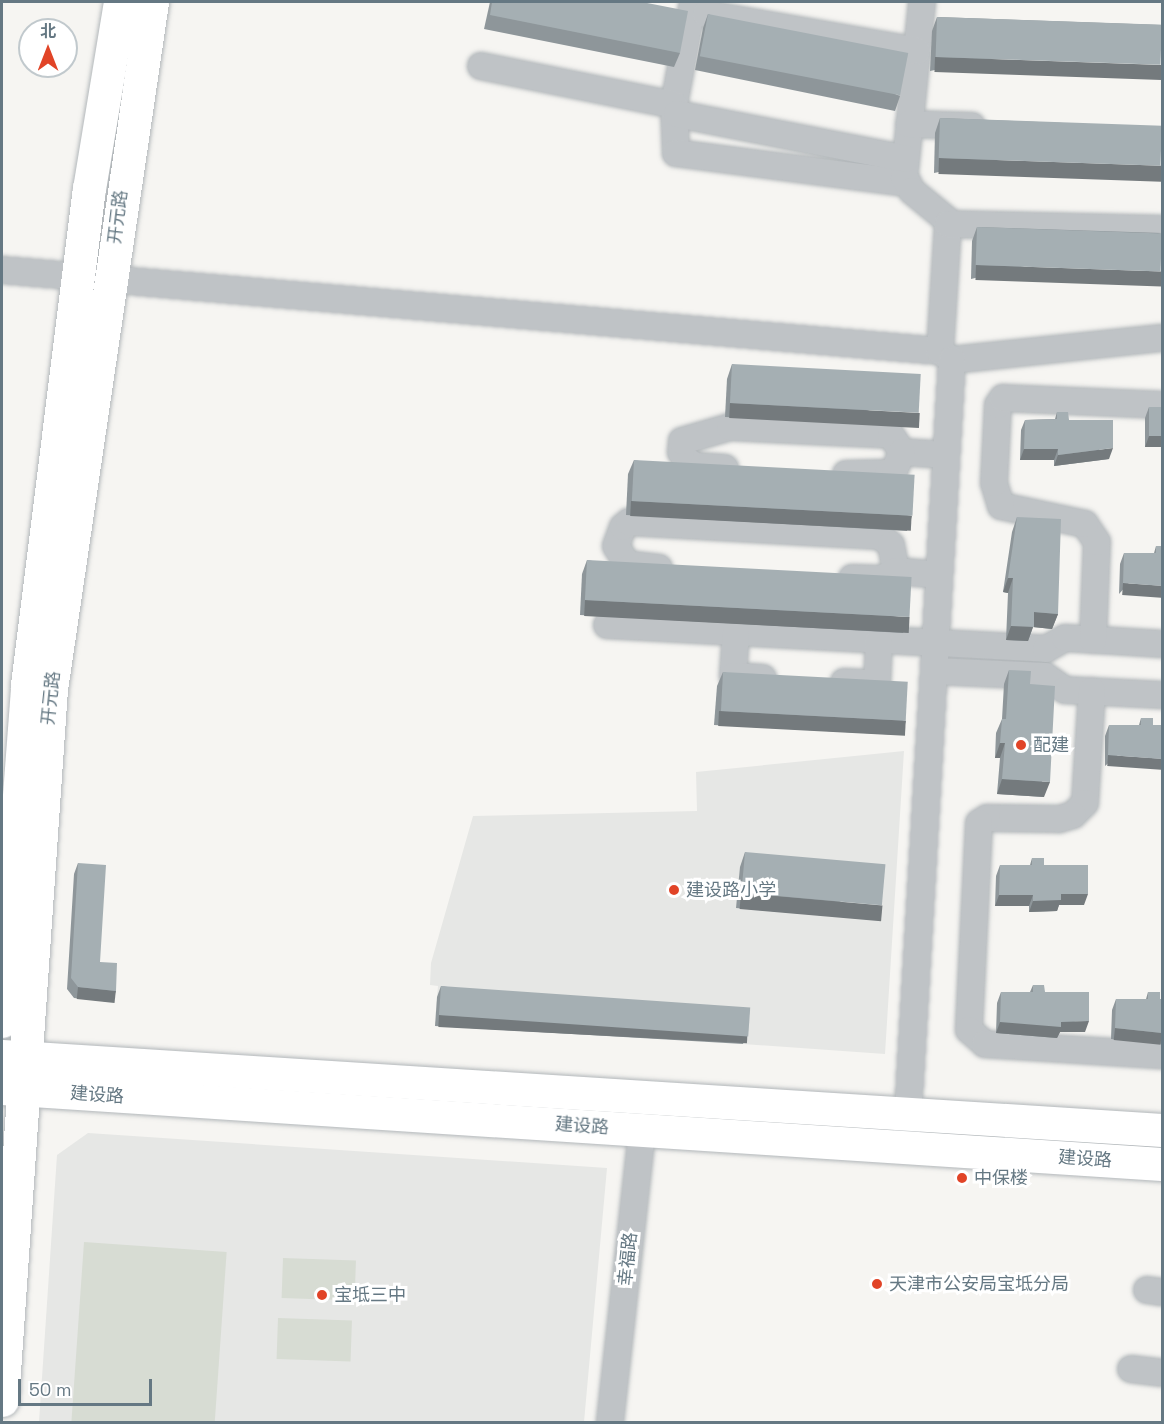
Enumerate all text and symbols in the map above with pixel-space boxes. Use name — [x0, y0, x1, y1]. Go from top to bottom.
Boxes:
north arrow — [18, 18, 78, 78]
text: 北 — [40, 21, 56, 42]
street label: 开元路 — [104, 189, 132, 245]
street label: 开元路 — [37, 670, 65, 726]
place label: 配建 — [1033, 734, 1069, 756]
marker: 配建 — [1014, 738, 1028, 752]
place label: 建设路小学 — [686, 879, 776, 901]
marker: 建设路小学 — [667, 883, 681, 897]
street label: 建设路 — [69, 1082, 125, 1108]
street label: 建设路 — [554, 1113, 610, 1139]
street label: 建设路 — [1057, 1146, 1113, 1172]
place label: 中保楼 — [974, 1167, 1028, 1189]
marker: 中保楼 — [955, 1171, 969, 1185]
street label: 幸福路 — [614, 1231, 642, 1287]
place label: 天津市公安局宝坻分局 — [889, 1273, 1069, 1295]
marker: 天津市公安局宝坻分局 — [870, 1277, 884, 1291]
place label: 宝坻三中 — [334, 1284, 406, 1306]
marker: 宝坻三中 — [315, 1288, 329, 1302]
scale bar — [21, 1367, 154, 1405]
text: 50 m — [29, 1378, 71, 1401]

